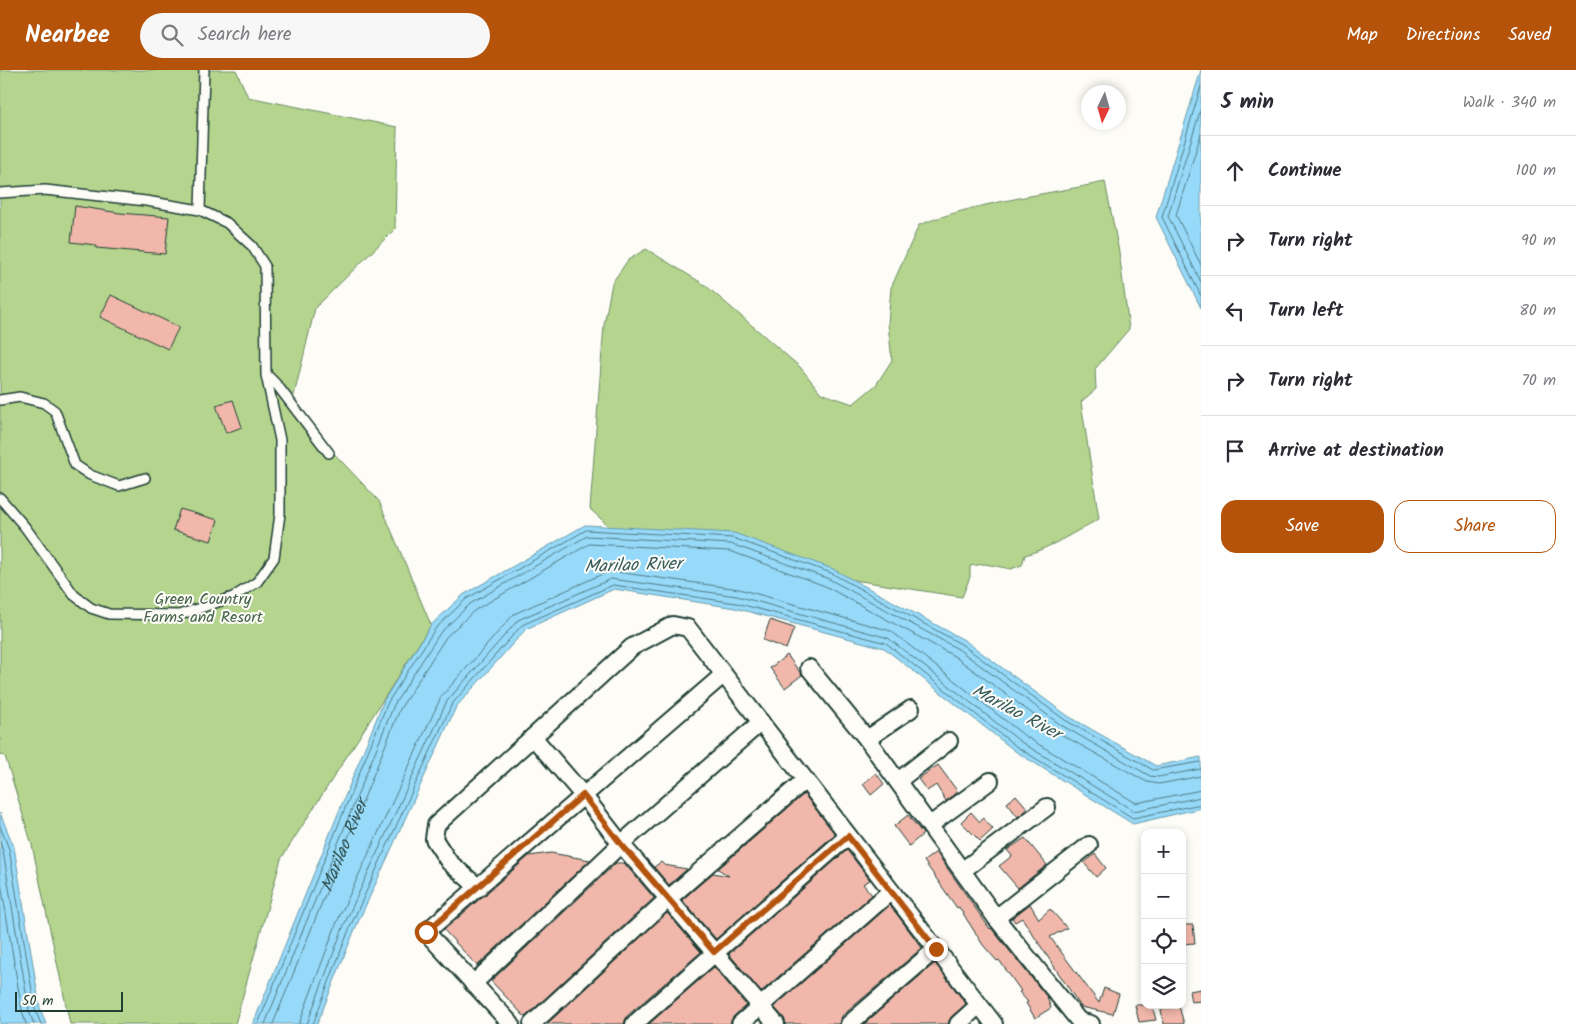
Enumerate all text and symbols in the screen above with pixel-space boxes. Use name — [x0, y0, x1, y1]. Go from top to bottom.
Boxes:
search box — [140, 13, 490, 58]
text: Nearbee — [25, 16, 110, 55]
text: Search here — [198, 20, 292, 50]
icon: search — [158, 21, 186, 49]
text: Map — [1346, 21, 1378, 50]
text: Directions — [1406, 21, 1480, 50]
text: Saved — [1508, 21, 1551, 50]
north arrow — [1081, 85, 1126, 130]
text: 5 min — [1221, 86, 1274, 119]
text: Walk · 340 m — [1463, 90, 1556, 115]
text: Continue — [1268, 156, 1341, 186]
icon: ahead — [1221, 157, 1249, 185]
text: 100 m — [1516, 158, 1556, 183]
text: Turn right — [1268, 226, 1353, 256]
icon: right — [1221, 227, 1249, 255]
text: 90 m — [1521, 228, 1556, 253]
text: Turn left — [1268, 296, 1343, 326]
icon: left — [1221, 297, 1249, 325]
text: 80 m — [1519, 298, 1556, 323]
text: Turn right — [1268, 366, 1353, 396]
icon: right — [1221, 367, 1249, 395]
text: 70 m — [1521, 368, 1556, 393]
text: Arrive at destination — [1268, 436, 1444, 466]
icon: arrive — [1221, 437, 1249, 465]
button: Save — [1221, 500, 1384, 553]
button: Share — [1394, 500, 1556, 553]
water label: Marilao River — [584, 550, 686, 582]
park label: Green Country Farms and Resort — [143, 587, 264, 630]
water label: Marilao River — [966, 677, 1069, 751]
water label: Marilao River — [313, 791, 378, 897]
map controls — [1141, 829, 1186, 1009]
button: + — [1141, 829, 1186, 874]
button: − — [1141, 874, 1186, 919]
button: locate — [1141, 919, 1186, 964]
route start — [415, 921, 438, 944]
route end — [925, 938, 948, 961]
button: layers — [1141, 964, 1186, 1009]
scale bar — [15, 989, 122, 1012]
text: 50 m — [22, 990, 53, 1012]

